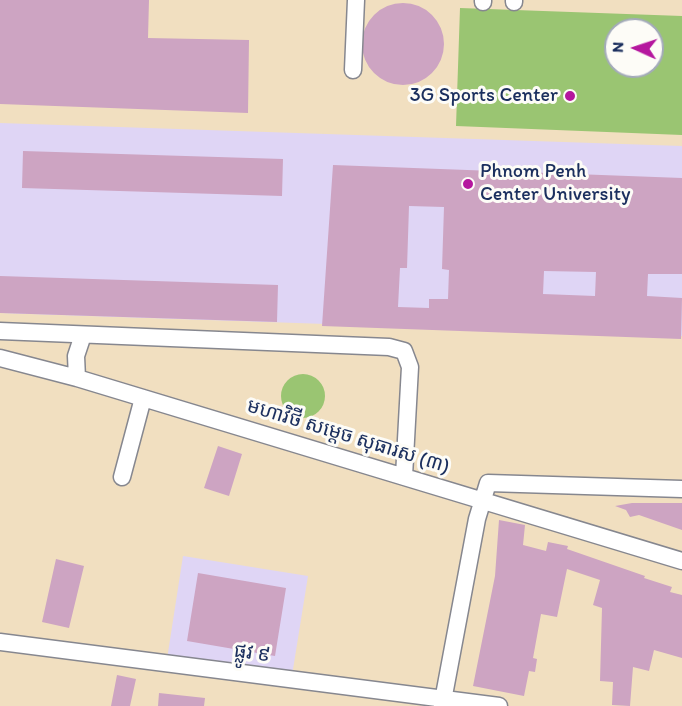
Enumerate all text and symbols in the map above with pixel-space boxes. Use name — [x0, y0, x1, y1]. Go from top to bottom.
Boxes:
north arrow — [604, 18, 664, 78]
text: N — [608, 41, 627, 53]
place label: 3G Sports Center — [410, 84, 558, 108]
marker: 3G Sports Center — [563, 89, 577, 103]
place label: Phnom Penh Center University — [480, 160, 630, 207]
marker: Phnom Penh Center University — [461, 177, 475, 191]
street label: មហាវិថី សម្តេច សុធារស (៣) — [244, 395, 452, 479]
street label: ផ្លូវ ៩ — [232, 640, 272, 668]

